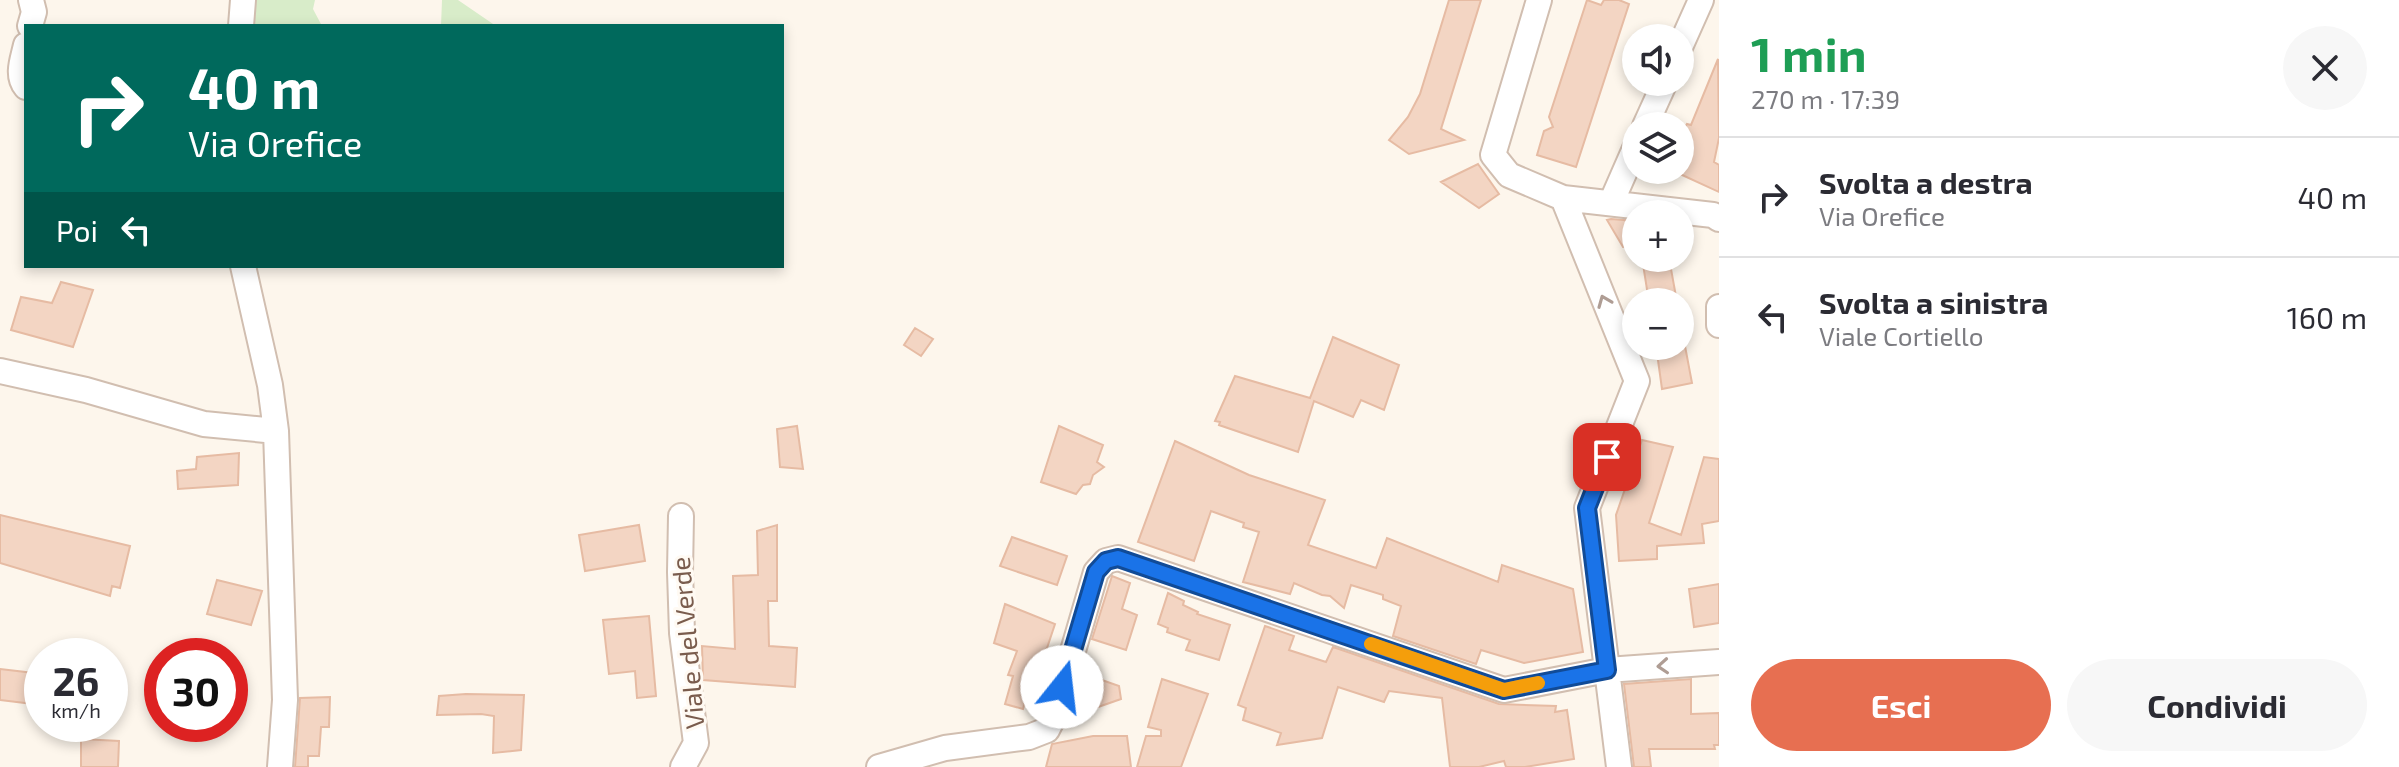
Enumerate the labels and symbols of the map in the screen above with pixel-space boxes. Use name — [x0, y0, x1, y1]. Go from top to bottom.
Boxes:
one-way arrow — [1597, 295, 1614, 309]
pin — [1573, 423, 1641, 491]
street label: Viale del Verde — [664, 556, 709, 731]
speed limit sign: 30 — [144, 638, 248, 742]
position arrow — [1020, 645, 1104, 729]
one-way arrow — [1656, 657, 1669, 674]

